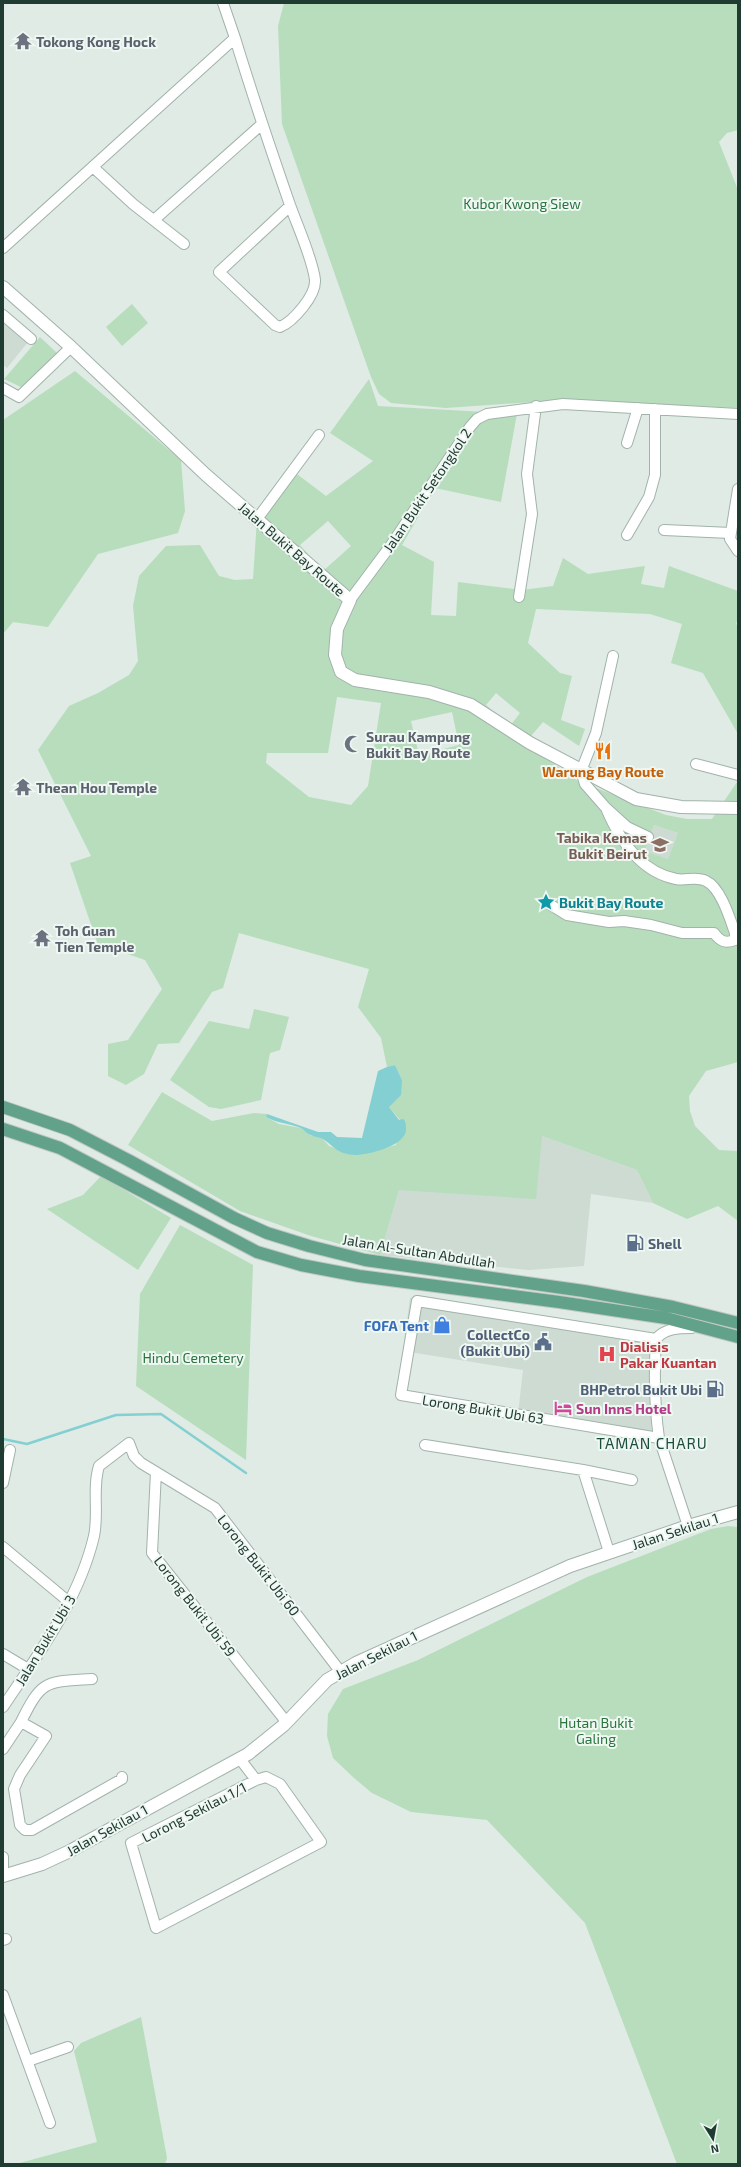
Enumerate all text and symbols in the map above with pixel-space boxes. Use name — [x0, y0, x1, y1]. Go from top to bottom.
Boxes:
temple icon: Tokong Kong Hock — [13, 31, 33, 51]
place label: Tokong Kong Hock — [36, 33, 156, 50]
park label: Kubor Kwong Siew — [463, 195, 581, 212]
street label: Jalan Bukit Setongkol 2 — [379, 425, 475, 555]
street label: Jalan Bukit Bay Route — [235, 498, 349, 600]
place label: Surau Kampung Bukit Bay Route — [366, 728, 471, 761]
mosque icon: Surau Kampung Bukit Bay Route — [343, 734, 363, 754]
restaurant icon: Warung Bay Route — [593, 741, 613, 761]
place label: Warung Bay Route — [542, 763, 664, 780]
temple icon: Thean Hou Temple — [13, 777, 33, 797]
place label: Thean Hou Temple — [36, 779, 157, 796]
place label: Tabika Kemas Bukit Beirut — [557, 829, 647, 862]
school or university icon: Tabika Kemas Bukit Beirut — [650, 835, 670, 855]
place icon: Bukit Bay Route — [536, 892, 556, 912]
place label: Bukit Bay Route — [559, 894, 664, 911]
place label: Toh Guan Tien Temple — [55, 922, 135, 955]
temple icon: Toh Guan Tien Temple — [32, 928, 52, 948]
street label: Jalan Al-Sultan Abdullah — [341, 1231, 497, 1271]
fuel station icon: Shell — [625, 1233, 645, 1253]
place label: Shell — [648, 1235, 682, 1252]
shop icon: FOFA Tent — [432, 1315, 452, 1335]
place label: FOFA Tent — [364, 1317, 429, 1334]
place label: CollectCo (Bukit Ubi) — [461, 1326, 530, 1359]
public building icon: CollectCo (Bukit Ubi) — [533, 1332, 553, 1352]
place label: Dialisis Pakar Kuantan — [620, 1338, 717, 1371]
hospital icon: Dialisis Pakar Kuantan — [597, 1344, 617, 1364]
park label: Hindu Cemetery — [142, 1349, 244, 1366]
fuel station icon: BHPetrol Bukit Ubi — [705, 1379, 725, 1399]
place label: BHPetrol Bukit Ubi — [580, 1381, 702, 1398]
street label: Lorong Bukit Ubi 63 — [421, 1391, 545, 1427]
hotel icon: Sun Inns Hotel — [553, 1398, 573, 1418]
place label: Sun Inns Hotel — [576, 1400, 672, 1417]
district label: TAMAN CHARU — [596, 1434, 708, 1452]
street label: Jalan Sekilau 1 — [630, 1509, 720, 1553]
street label: Lorong Bukit Ubi 60 — [214, 1511, 304, 1619]
street label: Lorong Bukit Ubi 59 — [151, 1552, 239, 1660]
street label: Jalan Bukit Ubi 3 — [11, 1591, 79, 1689]
street label: Jalan Sekilau 1 — [332, 1627, 420, 1683]
park label: Hutan Bukit Galing — [559, 1714, 633, 1747]
street label: Lorong Sekilau 1/1 — [139, 1778, 249, 1846]
street label: Jalan Sekilau 1 — [64, 1801, 150, 1859]
north arrow — [693, 2119, 733, 2159]
text: N — [710, 2142, 720, 2156]

